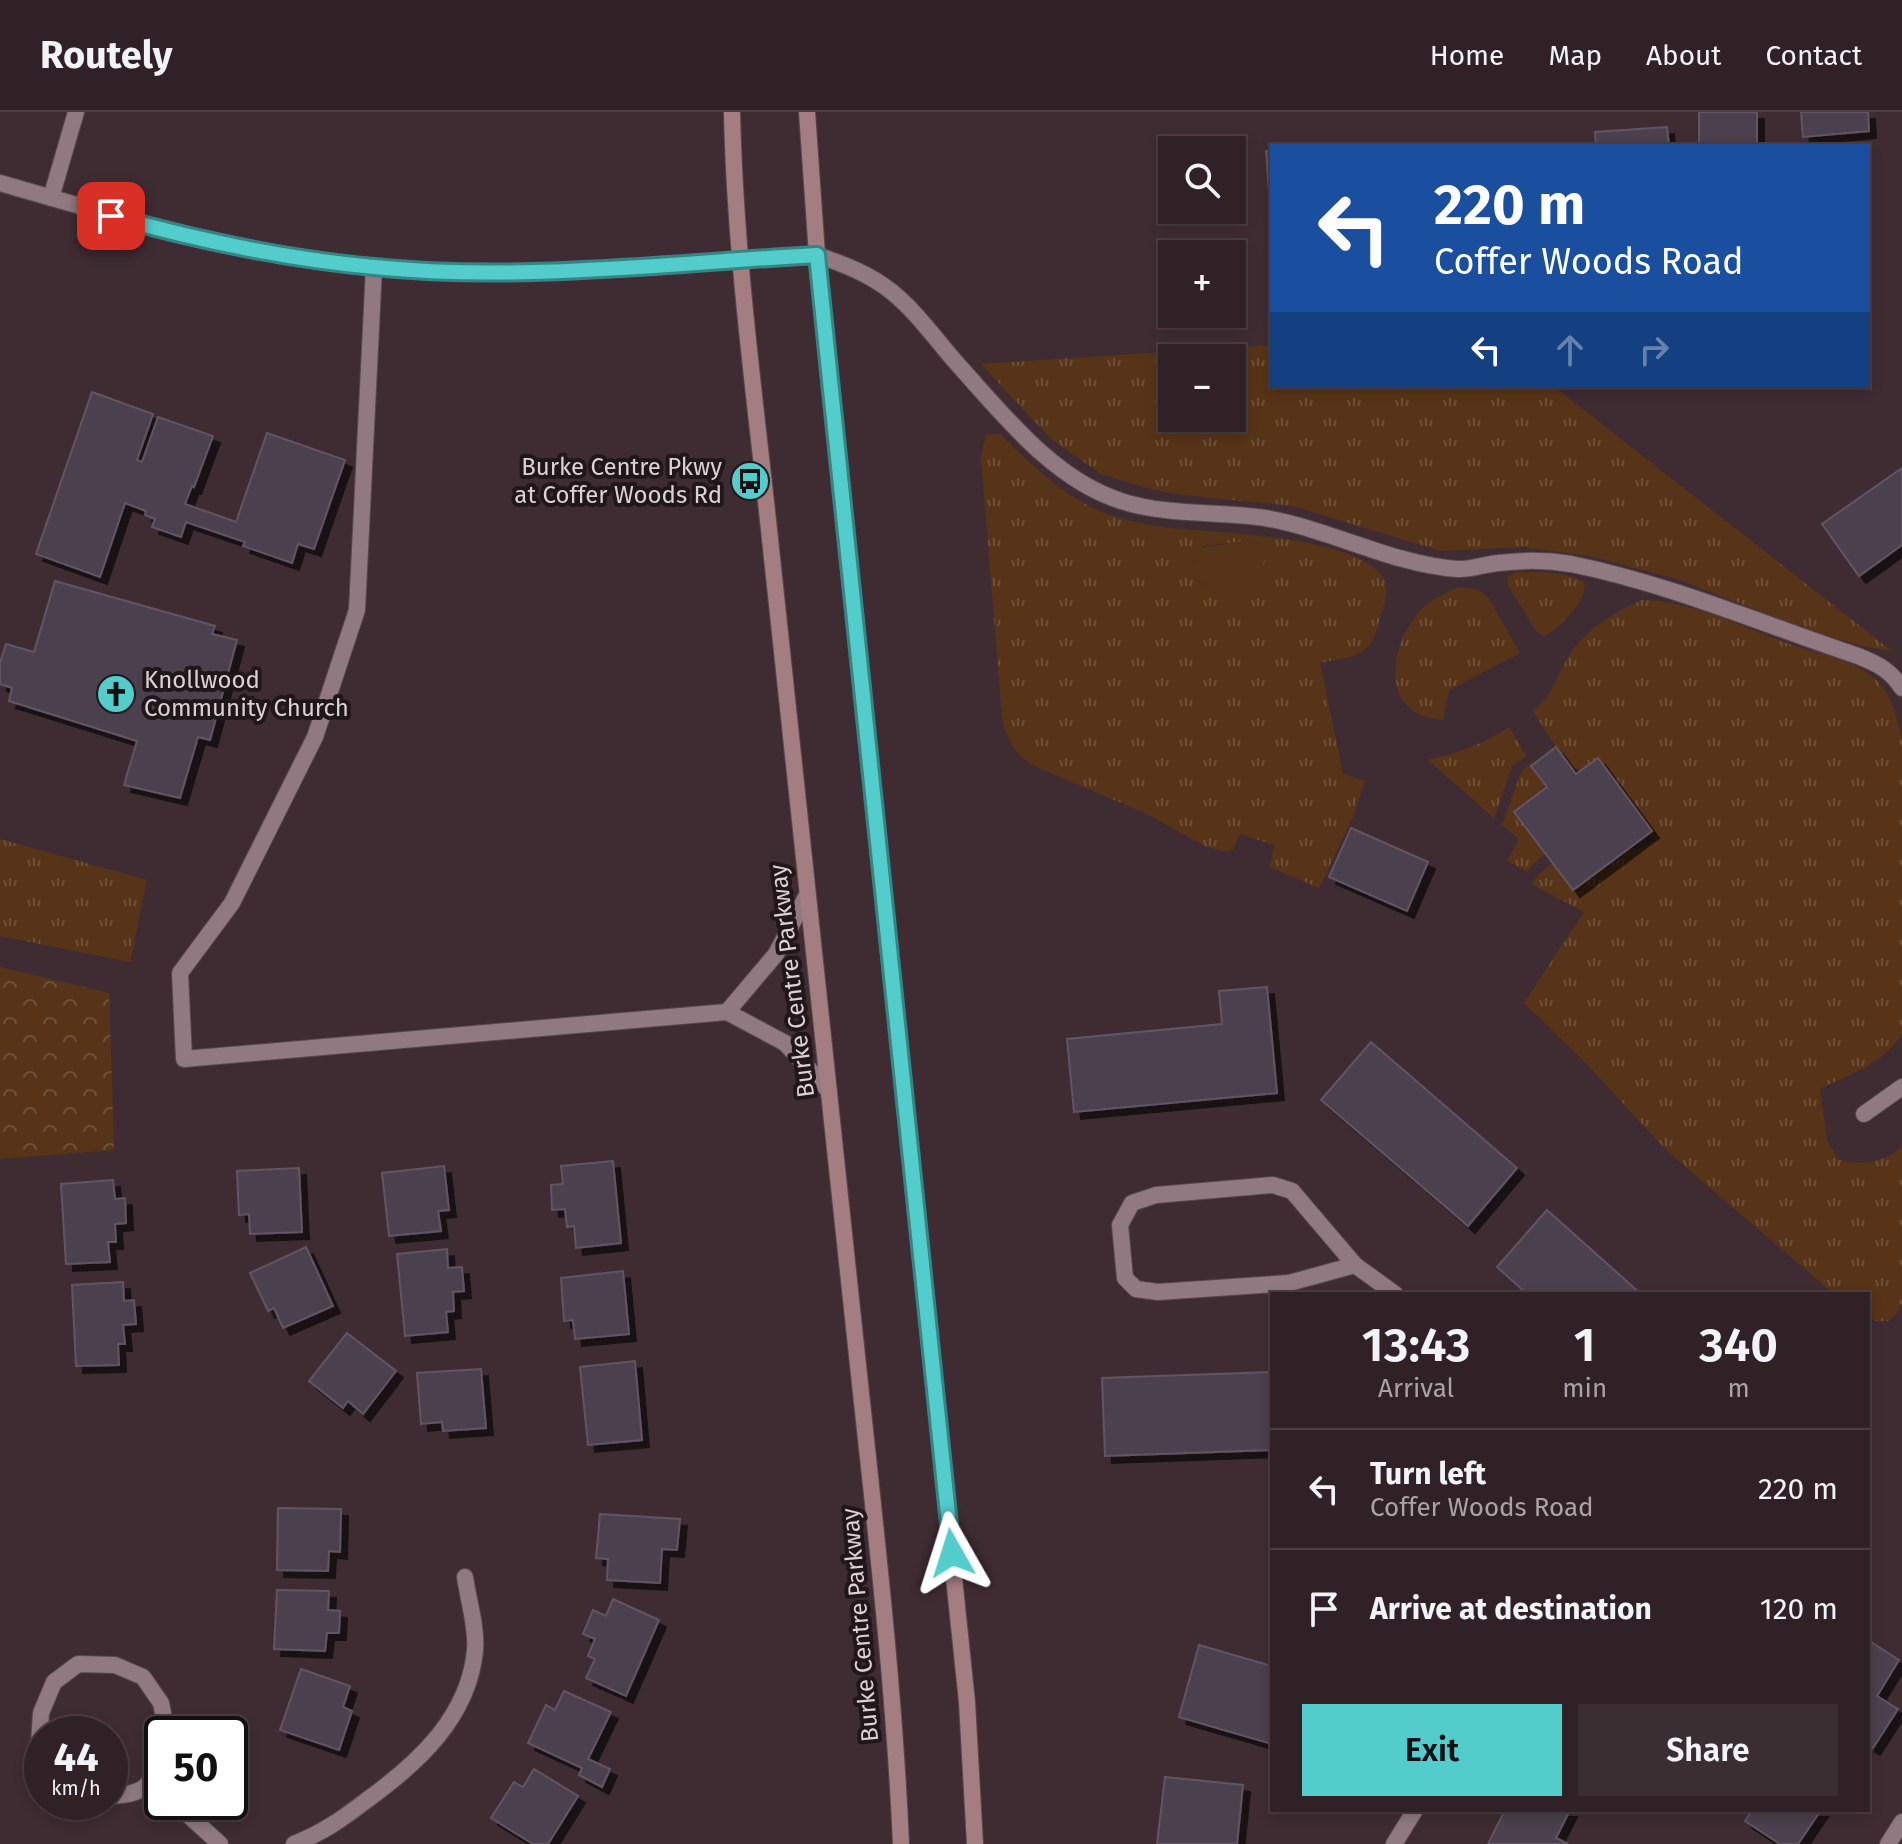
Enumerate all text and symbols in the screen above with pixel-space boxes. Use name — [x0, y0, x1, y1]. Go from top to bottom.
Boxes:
text: Routely — [40, 32, 172, 78]
text: Home — [1430, 39, 1504, 72]
text: Map — [1548, 39, 1602, 72]
text: About — [1646, 39, 1721, 72]
text: Contact — [1765, 39, 1862, 72]
map controls — [1158, 136, 1246, 432]
button: search — [1158, 136, 1246, 224]
text: 220 m — [1434, 172, 1585, 239]
icon: left — [1302, 176, 1406, 280]
pin — [77, 182, 145, 250]
icon: arrive — [89, 194, 133, 238]
button: + — [1158, 240, 1246, 328]
text: Coffer Woods Road — [1434, 240, 1744, 284]
icon: left — [1464, 328, 1508, 372]
icon: ahead — [1548, 328, 1592, 372]
icon: right — [1632, 328, 1676, 372]
button: − — [1158, 344, 1246, 432]
place label: Burke Centre Pkwy at Coffer Woods Rd — [514, 453, 722, 509]
bus stop icon: Burke Centre Pkwy at Coffer Woods Rd — [729, 460, 771, 502]
place label: Knollwood Community Church — [144, 666, 349, 722]
church icon: Knollwood Community Church — [95, 673, 137, 715]
street label: Burke Centre Parkway — [764, 863, 820, 1099]
text: 13:43 — [1362, 1316, 1470, 1374]
text: 1 — [1574, 1316, 1596, 1374]
text: 340 — [1699, 1316, 1778, 1374]
text: Arrival — [1378, 1373, 1454, 1404]
text: min — [1562, 1373, 1607, 1404]
text: m — [1727, 1373, 1750, 1404]
text: Turn left — [1370, 1456, 1486, 1492]
icon: left — [1302, 1467, 1346, 1511]
text: 220 m — [1758, 1471, 1838, 1507]
text: Coffer Woods Road — [1370, 1492, 1594, 1523]
street label: Burke Centre Parkway — [836, 1507, 884, 1743]
position arrow — [910, 1511, 994, 1595]
icon: arrive — [1302, 1587, 1346, 1631]
text: Arrive at destination — [1370, 1591, 1652, 1627]
text: 120 m — [1760, 1591, 1838, 1627]
button: Exit — [1302, 1704, 1562, 1796]
button: Share — [1578, 1704, 1838, 1796]
speed limit sign: 50 — [144, 1716, 248, 1820]
text: 44 — [53, 1734, 99, 1782]
text: km/h — [51, 1776, 101, 1800]

